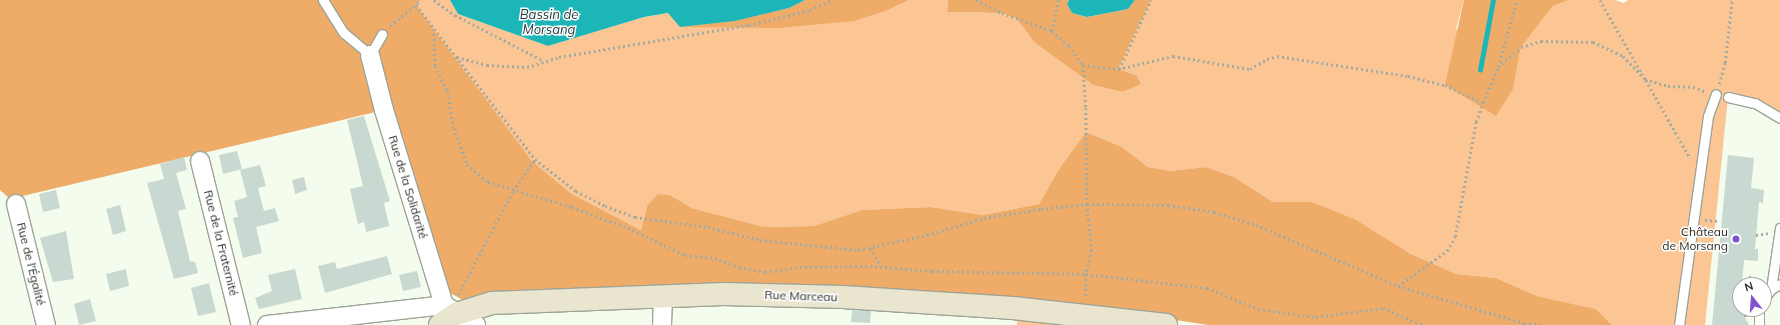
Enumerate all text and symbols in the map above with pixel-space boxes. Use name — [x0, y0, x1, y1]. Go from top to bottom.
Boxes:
water label: Bassin de Morsang — [520, 7, 578, 38]
street label: Rue de la Solidarité — [385, 134, 431, 240]
street label: Rue de la Fraternité — [201, 189, 241, 297]
street label: Rue de l'Égalité — [14, 221, 48, 307]
place label: Château de Morsang — [1662, 225, 1728, 253]
marker: Château de Morsang — [1731, 234, 1741, 244]
north arrow — [1732, 277, 1772, 317]
text: N — [1743, 279, 1755, 294]
street label: Rue Marceau — [764, 288, 838, 304]

